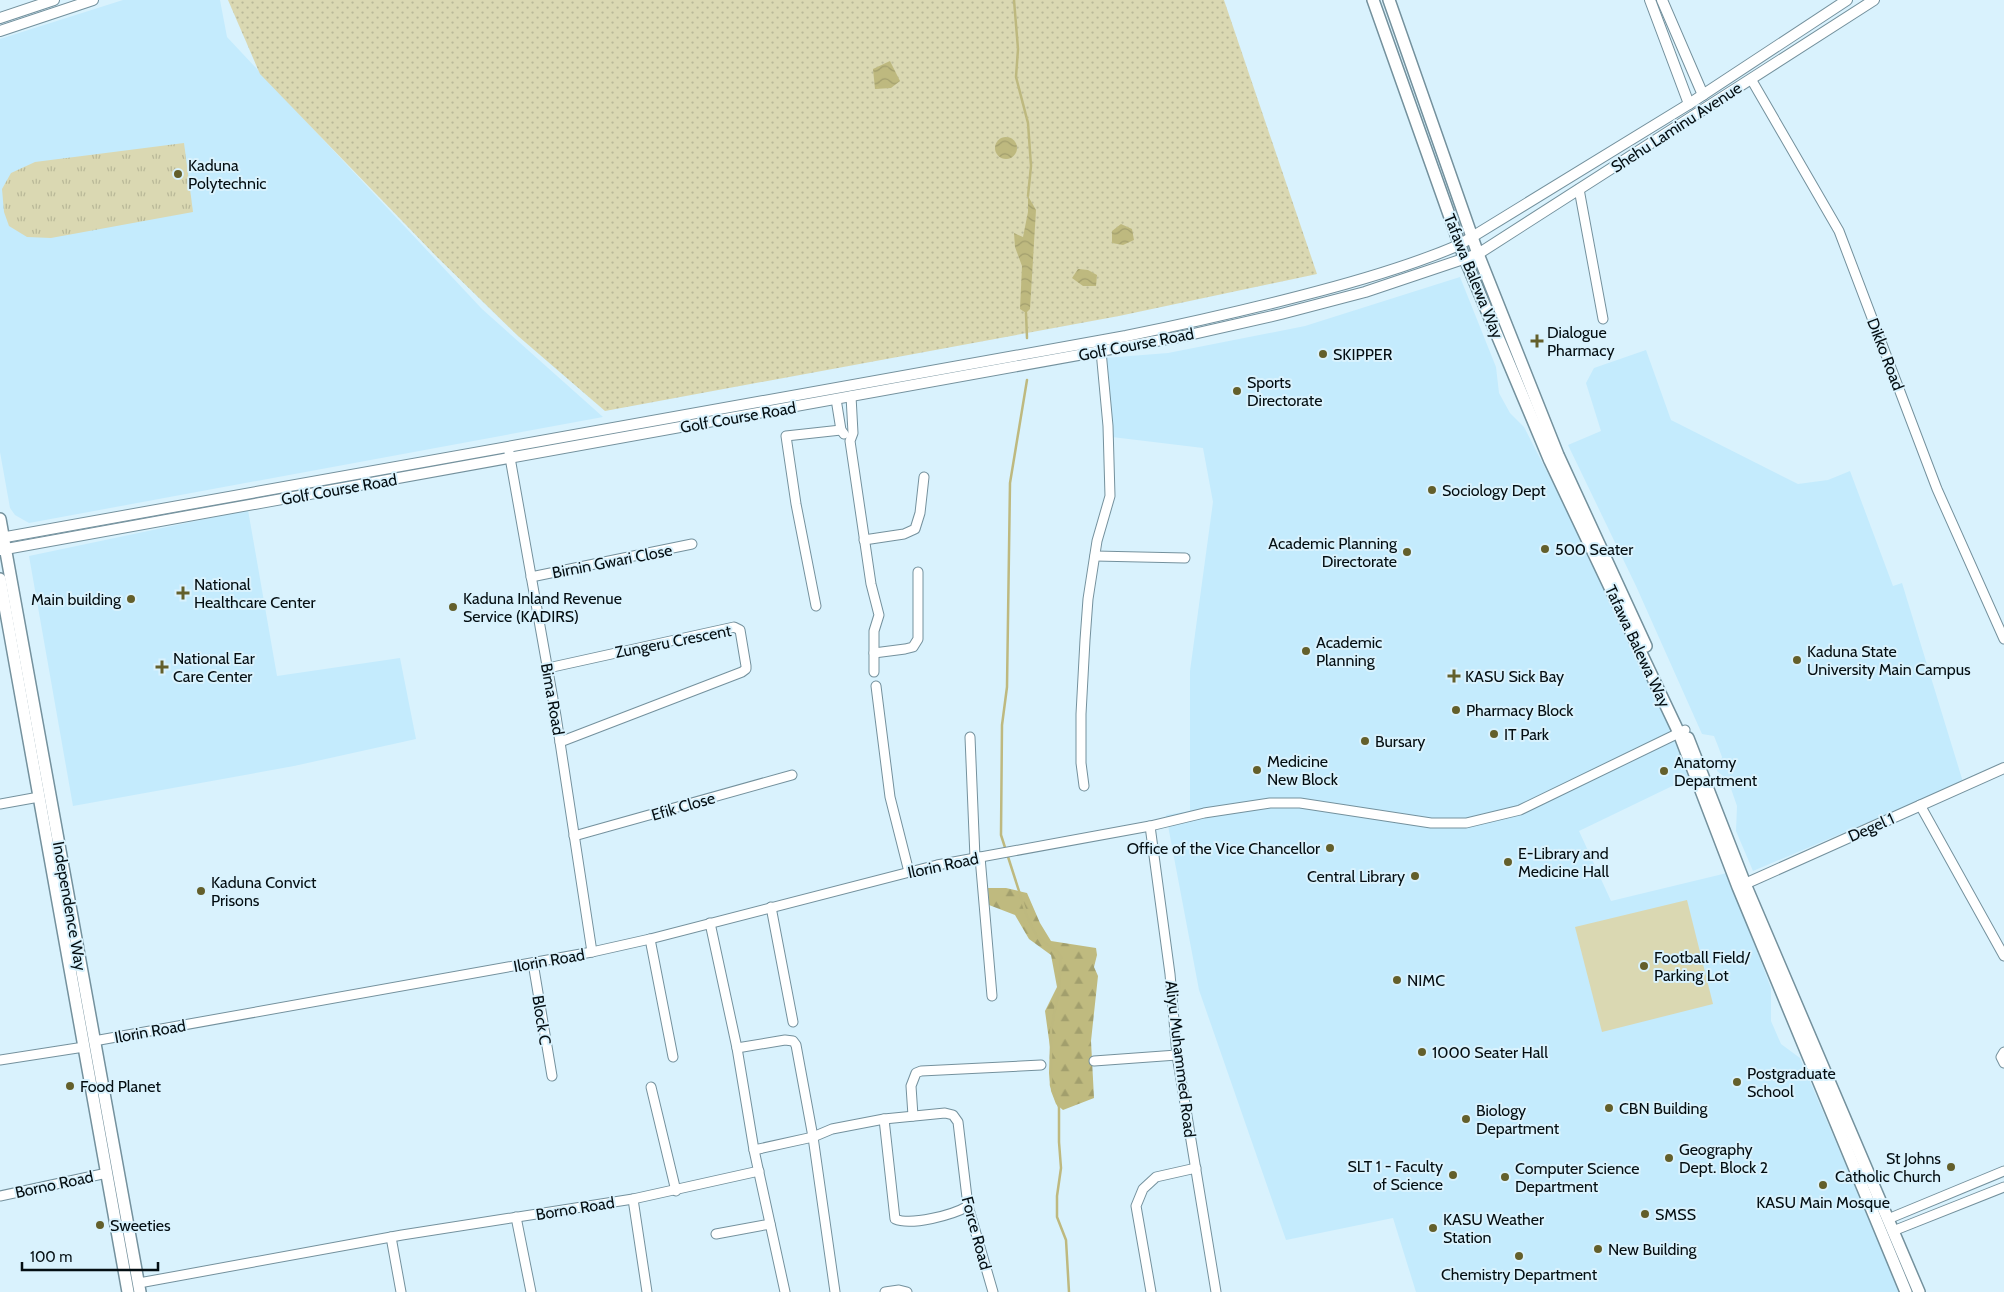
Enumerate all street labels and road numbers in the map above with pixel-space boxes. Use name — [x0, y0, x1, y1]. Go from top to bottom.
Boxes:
street label: Shehu Laminu Avenue — [1608, 78, 1745, 177]
street label: Tafawa Balewa Way — [1440, 211, 1507, 341]
street label: Dikko Road — [1863, 315, 1908, 393]
street label: Golf Course Road — [1077, 324, 1195, 365]
street label: Golf Course Road — [679, 398, 797, 437]
street label: Golf Course Road — [280, 470, 398, 509]
street label: Birnin Gwari Close — [550, 541, 674, 582]
street label: Tafawa Balewa Way — [1601, 582, 1674, 710]
street label: Zungeru Crescent — [613, 621, 733, 662]
street label: Bima Road — [537, 662, 568, 737]
street label: Efik Close — [649, 788, 717, 825]
street label: Degel 1 — [1845, 809, 1897, 846]
street label: Independence Way — [49, 840, 90, 972]
street label: Ilorin Road — [906, 849, 980, 882]
street label: Ilorin Road — [512, 945, 586, 976]
street label: Aliyu Muhammed Road — [1161, 980, 1200, 1139]
street label: Block C — [528, 994, 555, 1046]
street label: Ilorin Road — [113, 1016, 187, 1047]
street label: Borno Road — [13, 1167, 95, 1202]
street label: Borno Road — [534, 1193, 616, 1224]
street label: Force Road — [958, 1194, 995, 1272]

